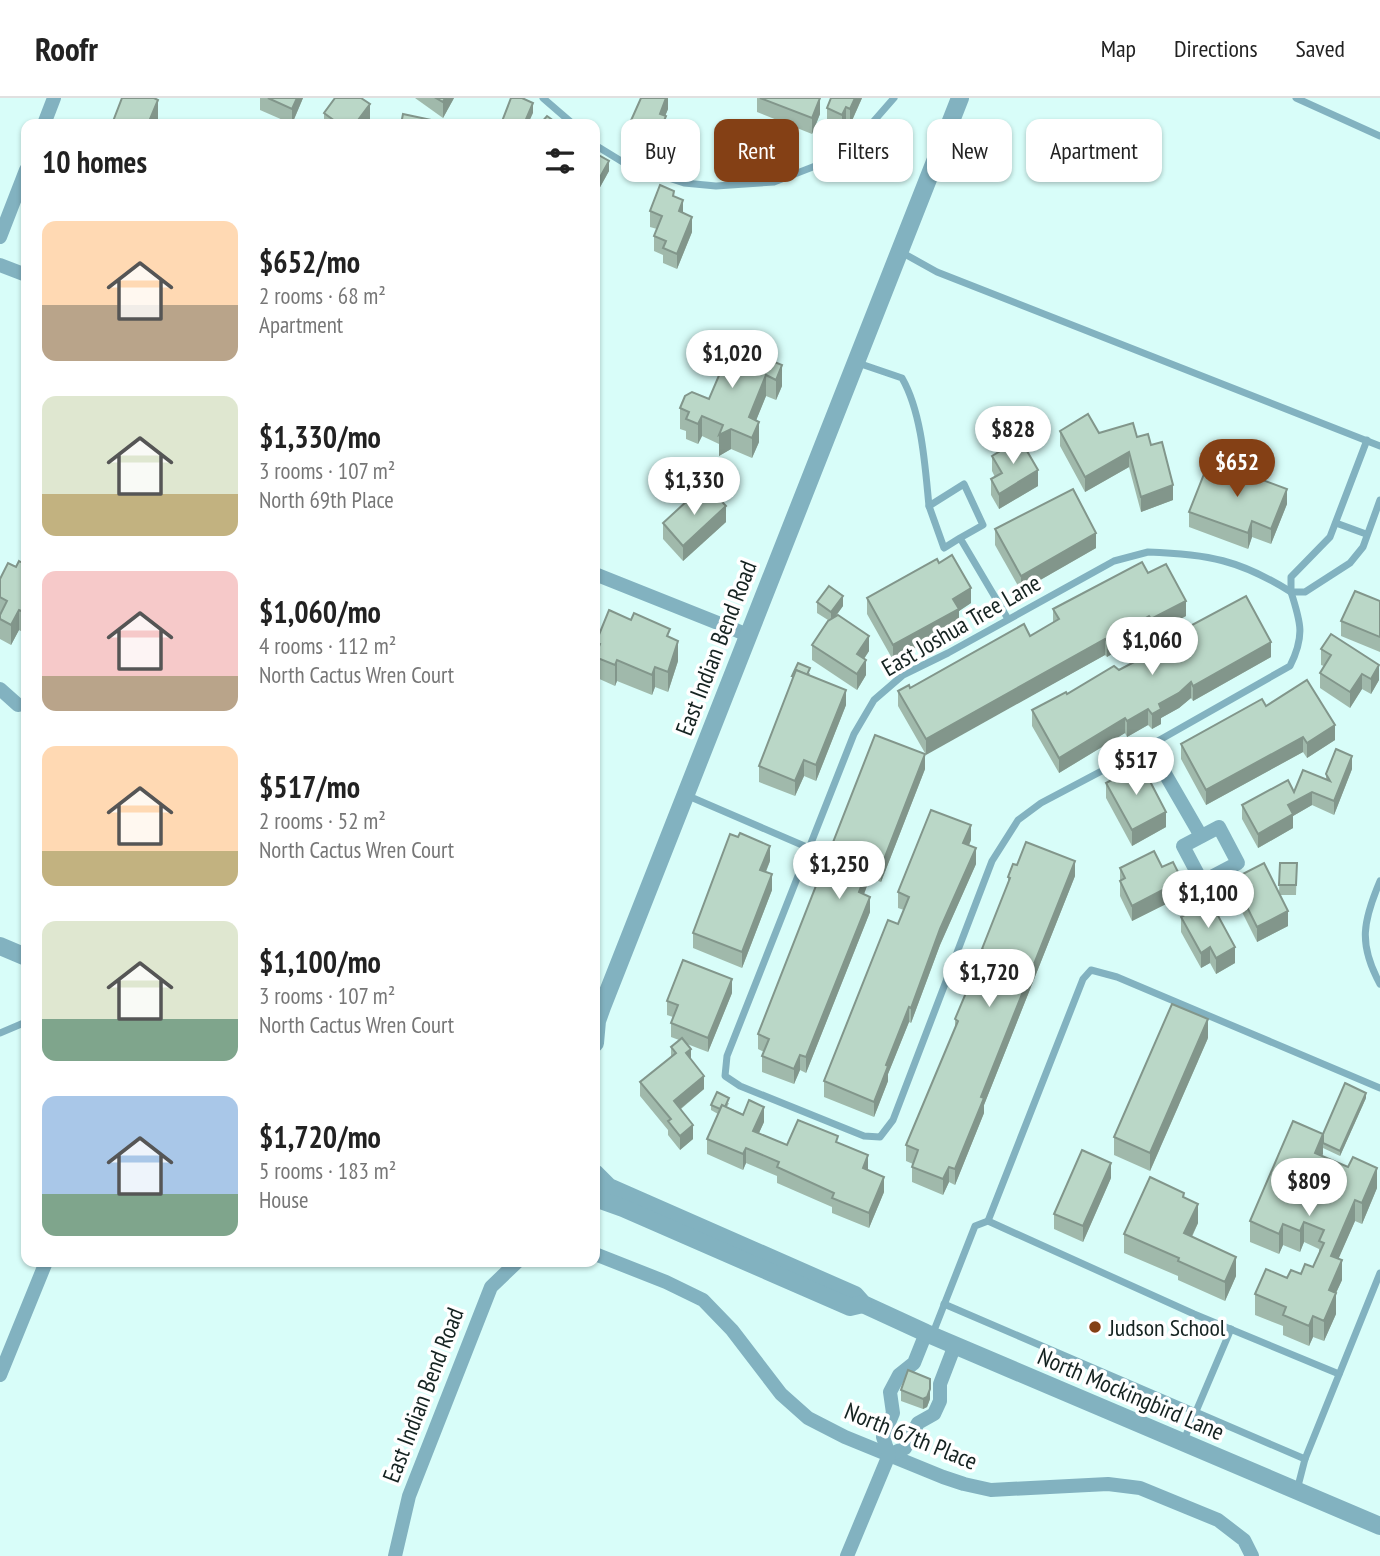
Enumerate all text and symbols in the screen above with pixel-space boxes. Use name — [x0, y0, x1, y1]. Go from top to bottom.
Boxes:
text: Roofr — [35, 27, 98, 70]
text: Map — [1101, 33, 1136, 64]
text: Directions — [1174, 33, 1258, 64]
text: Saved — [1296, 33, 1345, 64]
chip: Buy — [621, 119, 700, 182]
chip: Rent — [714, 119, 799, 182]
chip: Filters — [813, 119, 913, 182]
chip: New — [927, 119, 1012, 182]
chip: Apartment — [1026, 119, 1162, 182]
text: 10 homes — [42, 142, 147, 181]
icon: filters — [541, 142, 579, 180]
text: $652/mo — [259, 242, 360, 281]
icon: home — [98, 249, 182, 333]
text: 2 rooms · 68 m² — [259, 281, 386, 310]
text: Apartment — [259, 310, 343, 339]
pin: $1,020 — [675, 330, 789, 390]
text: $1,020 — [702, 338, 762, 367]
pin: $828 — [972, 406, 1054, 466]
text: $828 — [991, 414, 1035, 443]
text: $1,330/mo — [259, 417, 381, 456]
icon: home — [98, 424, 182, 508]
pin: $652 — [1196, 440, 1278, 499]
text: $652 — [1215, 447, 1259, 476]
text: 3 rooms · 107 m² — [259, 456, 395, 485]
pin: $1,330 — [637, 458, 751, 517]
text: $1,330 — [664, 465, 724, 494]
text: North 69th Place — [259, 485, 394, 514]
street label: East Indian Bend Road — [668, 556, 764, 740]
street label: East Joshua Tree Lane — [876, 567, 1046, 683]
text: $1,060/mo — [259, 592, 381, 631]
icon: home — [98, 599, 182, 683]
pin: $1,060 — [1095, 618, 1209, 677]
text: $1,060 — [1122, 625, 1182, 654]
text: 4 rooms · 112 m² — [259, 631, 396, 660]
text: North Cactus Wren Court — [259, 660, 454, 689]
pin: $517 — [1095, 738, 1177, 797]
text: $517 — [1114, 745, 1158, 774]
text: $517/mo — [259, 767, 360, 806]
icon: home — [98, 774, 182, 858]
text: 2 rooms · 52 m² — [259, 806, 386, 835]
text: North Cactus Wren Court — [259, 835, 454, 864]
pin: $1,250 — [782, 842, 896, 901]
text: $1,250 — [809, 849, 869, 878]
pin: $1,100 — [1151, 870, 1265, 930]
text: $1,100 — [1178, 878, 1238, 907]
text: $1,100/mo — [259, 942, 381, 981]
icon: home — [98, 949, 182, 1033]
pin: $1,720 — [932, 950, 1046, 1009]
text: $1,720 — [959, 957, 1019, 986]
text: 3 rooms · 107 m² — [259, 981, 395, 1010]
text: North Cactus Wren Court — [259, 1010, 454, 1039]
text: $1,720/mo — [259, 1117, 381, 1156]
icon: home — [98, 1124, 182, 1208]
text: 5 rooms · 183 m² — [259, 1156, 396, 1185]
pin: $809 — [1268, 1158, 1350, 1218]
text: $809 — [1287, 1166, 1331, 1195]
text: House — [259, 1185, 309, 1214]
street label: East Indian Bend Road — [375, 1303, 471, 1487]
place label: Judson School — [1108, 1312, 1226, 1343]
marker: Judson School — [1087, 1319, 1103, 1335]
street label: North Mockingbird Lane — [1033, 1341, 1229, 1447]
street label: North 67th Place — [840, 1395, 982, 1477]

